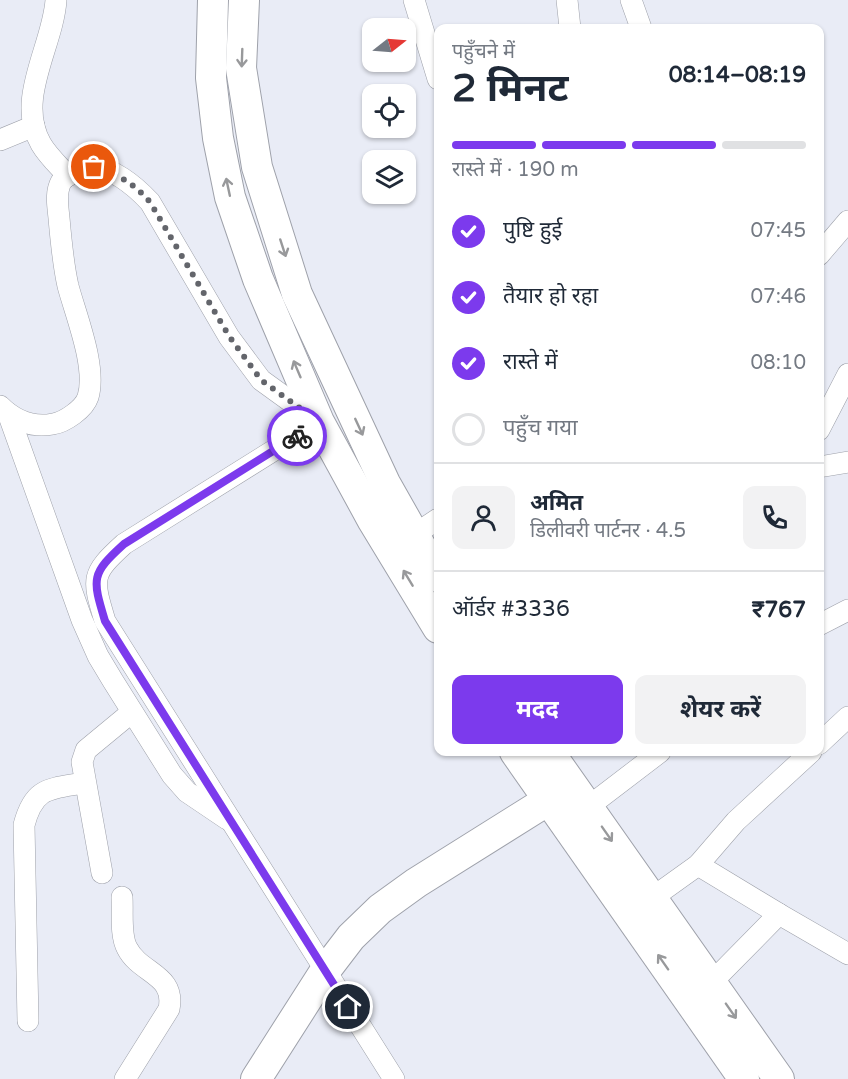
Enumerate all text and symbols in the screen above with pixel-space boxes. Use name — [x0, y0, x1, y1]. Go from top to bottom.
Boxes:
north arrow — [362, 18, 416, 72]
map controls — [362, 18, 416, 204]
text: पहुँचने में — [452, 40, 515, 64]
one-way arrow — [236, 48, 247, 68]
text: 08:14–08:19 — [669, 62, 806, 88]
text: 2 मिनट — [452, 65, 569, 112]
button: locate — [362, 84, 416, 138]
pin — [68, 141, 119, 192]
icon: bag — [77, 150, 110, 183]
button: layers — [362, 150, 416, 204]
text: रास्ते में · 190 m — [452, 158, 579, 182]
one-way arrow — [222, 177, 233, 197]
icon: check — [452, 215, 485, 248]
text: पुष्टि हुई — [503, 217, 562, 243]
text: 07:45 — [751, 219, 806, 243]
one-way arrow — [278, 238, 289, 257]
icon: check — [452, 281, 485, 314]
text: तैयार हो रहा — [503, 283, 598, 309]
text: 07:46 — [751, 285, 806, 309]
icon: check — [452, 347, 485, 380]
text: रास्ते में — [503, 349, 558, 375]
text: 08:10 — [751, 351, 806, 375]
one-way arrow — [290, 360, 301, 378]
courier — [267, 406, 327, 466]
text: पहुँच गया — [503, 415, 578, 441]
one-way arrow — [353, 418, 365, 436]
icon: bike — [281, 420, 314, 453]
button: person — [452, 486, 515, 549]
button: phone — [743, 486, 806, 549]
text: अमित — [530, 490, 583, 516]
text: डिलीवरी पार्टनर · 4.5 — [530, 519, 686, 543]
one-way arrow — [401, 570, 413, 587]
text: ऑर्डर #3336 — [452, 596, 570, 622]
text: ₹767 — [752, 597, 806, 623]
button: मदद — [452, 675, 623, 744]
button: शेयर करें — [635, 675, 806, 744]
one-way arrow — [601, 825, 613, 841]
one-way arrow — [657, 954, 669, 970]
pin — [322, 981, 373, 1032]
icon: home — [331, 990, 364, 1023]
one-way arrow — [725, 1002, 737, 1018]

